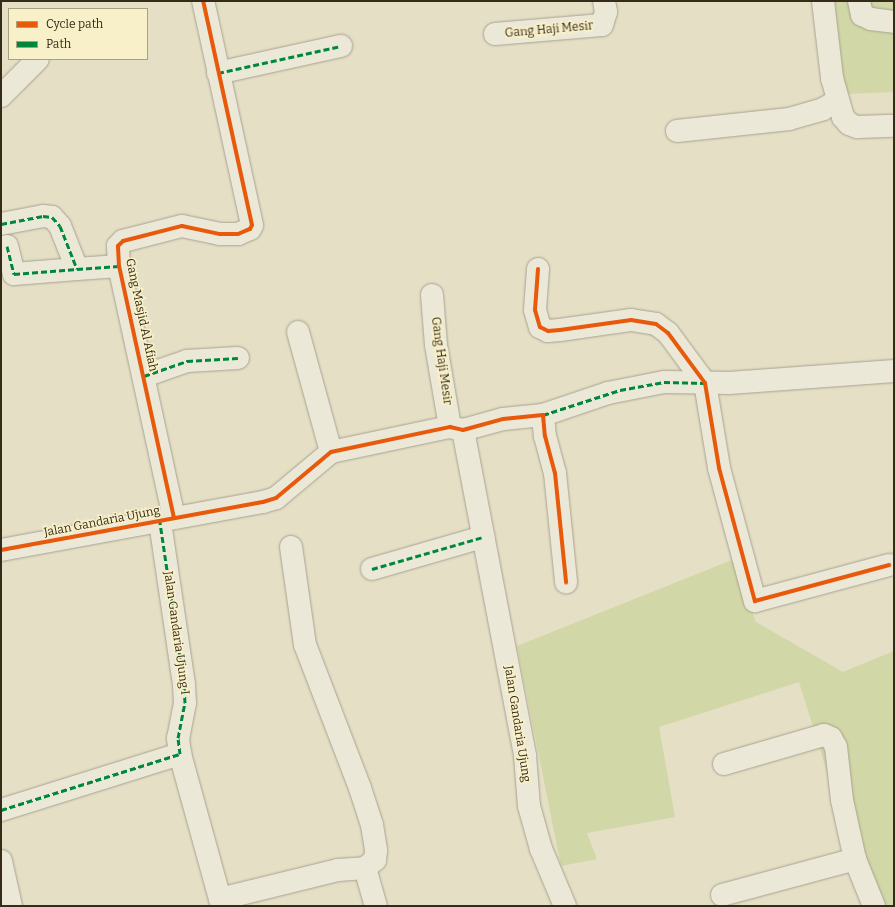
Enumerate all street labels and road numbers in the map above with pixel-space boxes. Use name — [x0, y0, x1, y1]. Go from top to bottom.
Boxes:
street label: Gang Haji Mesir — [504, 19, 594, 41]
street label: Gang Masjid Al Afiah — [122, 257, 160, 373]
street label: Gang Haji Mesir — [428, 316, 454, 406]
street label: Jalan Gandaria Ujung — [43, 504, 161, 540]
street label: Jalan Gandaria Ujung I — [160, 570, 192, 696]
street label: Jalan Gandaria Ujung — [501, 665, 533, 783]

